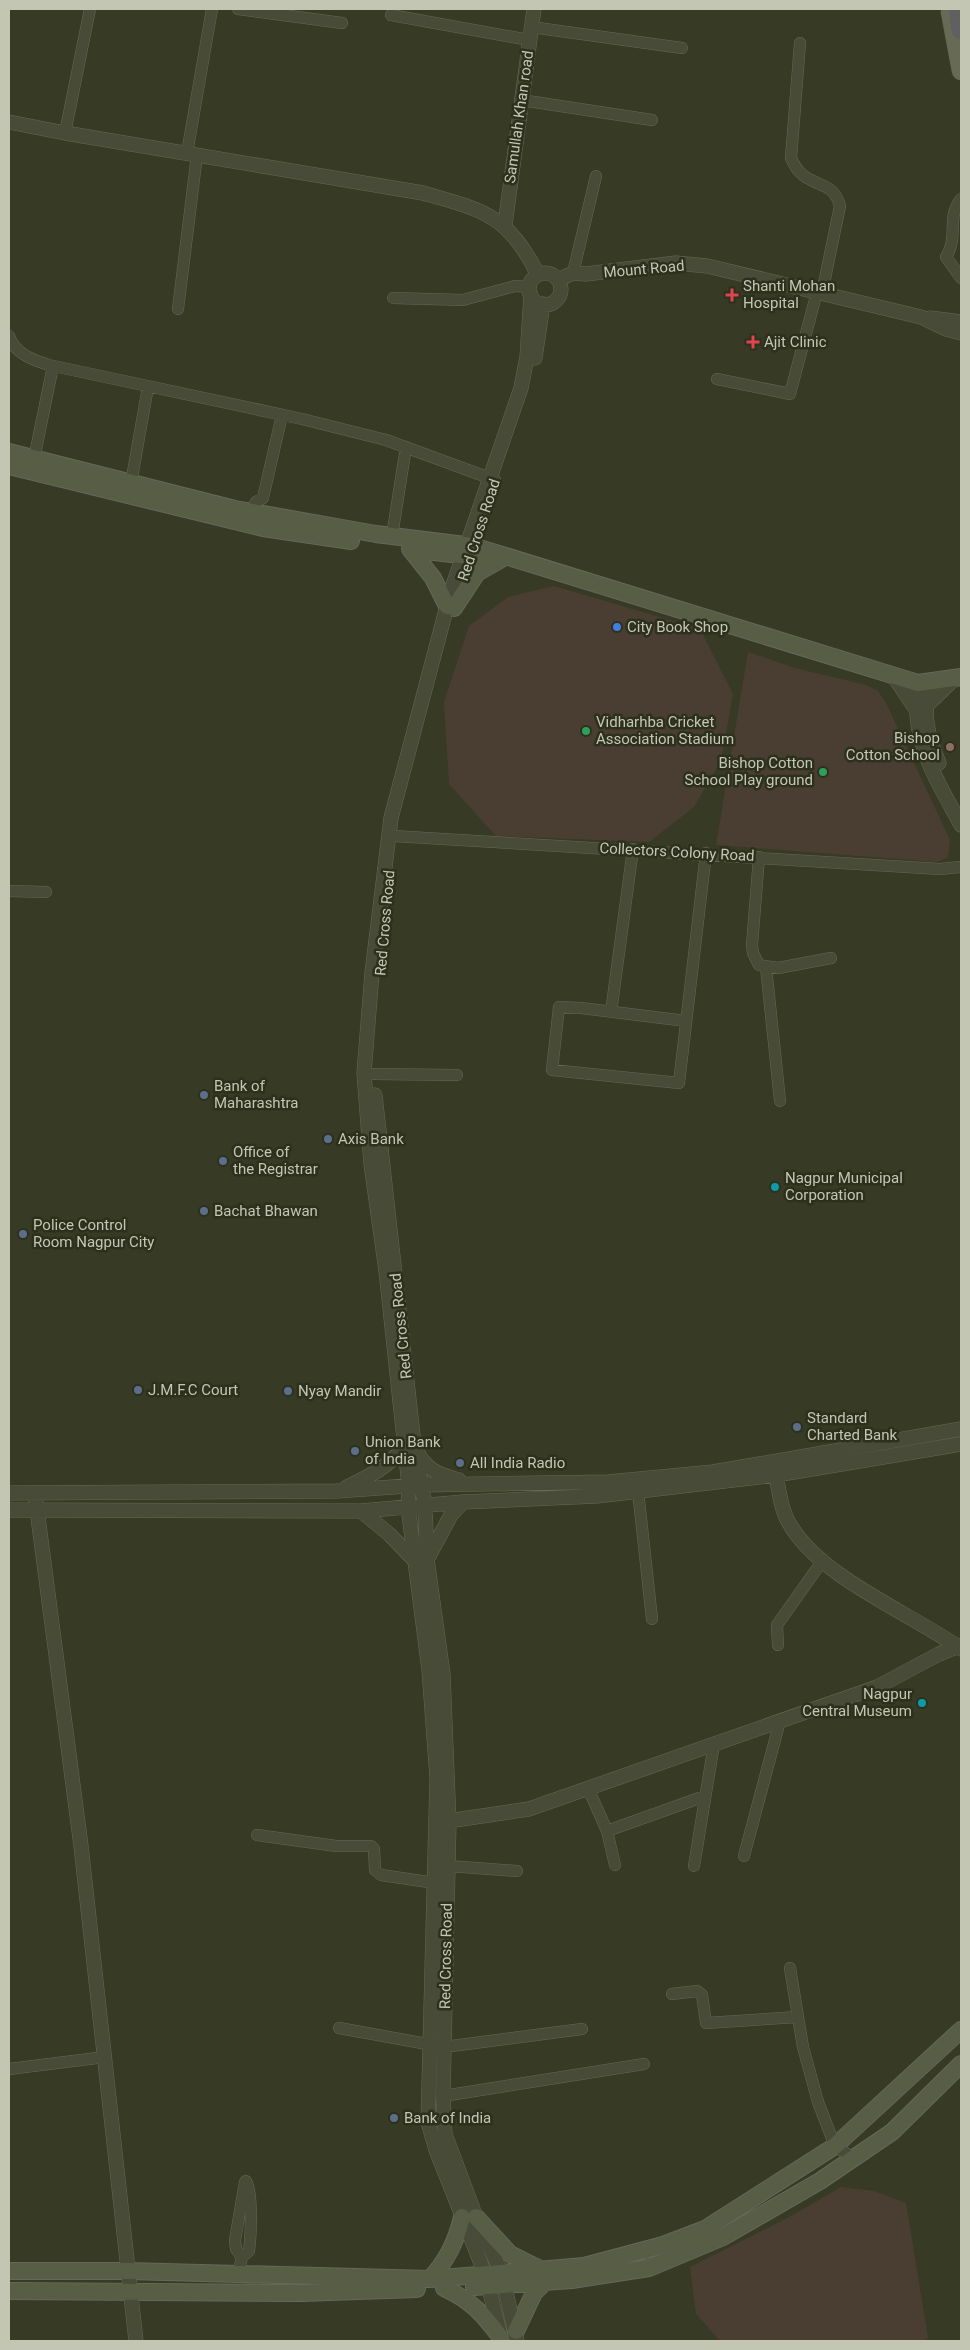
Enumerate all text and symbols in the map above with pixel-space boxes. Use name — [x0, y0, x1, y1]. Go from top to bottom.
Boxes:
street label: Samullah Khan road — [501, 49, 537, 185]
street label: Mount Road — [603, 256, 685, 282]
place label: Shanti Mohan Hospital — [743, 277, 835, 312]
marker: Shanti Mohan Hospital — [725, 288, 739, 302]
place label: Ajit Clinic — [764, 333, 827, 351]
marker: Ajit Clinic — [746, 335, 760, 349]
street label: Red Cross Road — [454, 477, 504, 583]
place label: City Book Shop — [627, 618, 728, 636]
marker: City Book Shop — [611, 621, 623, 633]
place label: Vidharhba Cricket Association Stadium — [596, 713, 734, 748]
marker: Vidharhba Cricket Association Stadium — [580, 725, 592, 737]
place label: Bishop Cotton School — [846, 729, 940, 764]
marker: Bishop Cotton School — [944, 741, 956, 753]
place label: Bishop Cotton School Play ground — [685, 754, 813, 789]
marker: Bishop Cotton School Play ground — [817, 766, 829, 778]
street label: Collectors Colony Road — [599, 839, 755, 865]
street label: Red Cross Road — [371, 869, 399, 977]
place label: Bank of Maharashtra — [214, 1077, 299, 1112]
marker: Bank of Maharashtra — [198, 1089, 210, 1101]
place label: Axis Bank — [338, 1130, 404, 1148]
marker: Axis Bank — [322, 1133, 334, 1145]
place label: Office of the Registrar — [233, 1143, 318, 1178]
marker: Office of the Registrar — [217, 1155, 229, 1167]
place label: Nagpur Municipal Corporation — [785, 1169, 903, 1204]
marker: Nagpur Municipal Corporation — [769, 1181, 781, 1193]
place label: Bachat Bhawan — [214, 1202, 318, 1220]
marker: Bachat Bhawan — [198, 1205, 210, 1217]
place label: Police Control Room Nagpur City — [33, 1216, 154, 1251]
marker: Police Control Room Nagpur City — [17, 1228, 29, 1240]
street label: Red Cross Road — [386, 1272, 416, 1380]
place label: J.M.F.C Court — [148, 1381, 238, 1399]
place label: Nyay Mandir — [298, 1382, 381, 1400]
marker: J.M.F.C Court — [132, 1384, 144, 1396]
marker: Nyay Mandir — [282, 1385, 294, 1397]
place label: Standard Charted Bank — [807, 1409, 897, 1444]
marker: Standard Charted Bank — [791, 1421, 803, 1433]
place label: Union Bank of India — [365, 1433, 441, 1468]
marker: Union Bank of India — [349, 1445, 361, 1457]
place label: All India Radio — [470, 1454, 565, 1472]
marker: All India Radio — [454, 1457, 466, 1469]
place label: Nagpur Central Museum — [802, 1685, 912, 1720]
marker: Nagpur Central Museum — [916, 1697, 928, 1709]
street label: Red Cross Road — [436, 1903, 456, 2009]
place label: Bank of India — [404, 2109, 491, 2127]
marker: Bank of India — [388, 2112, 400, 2124]

